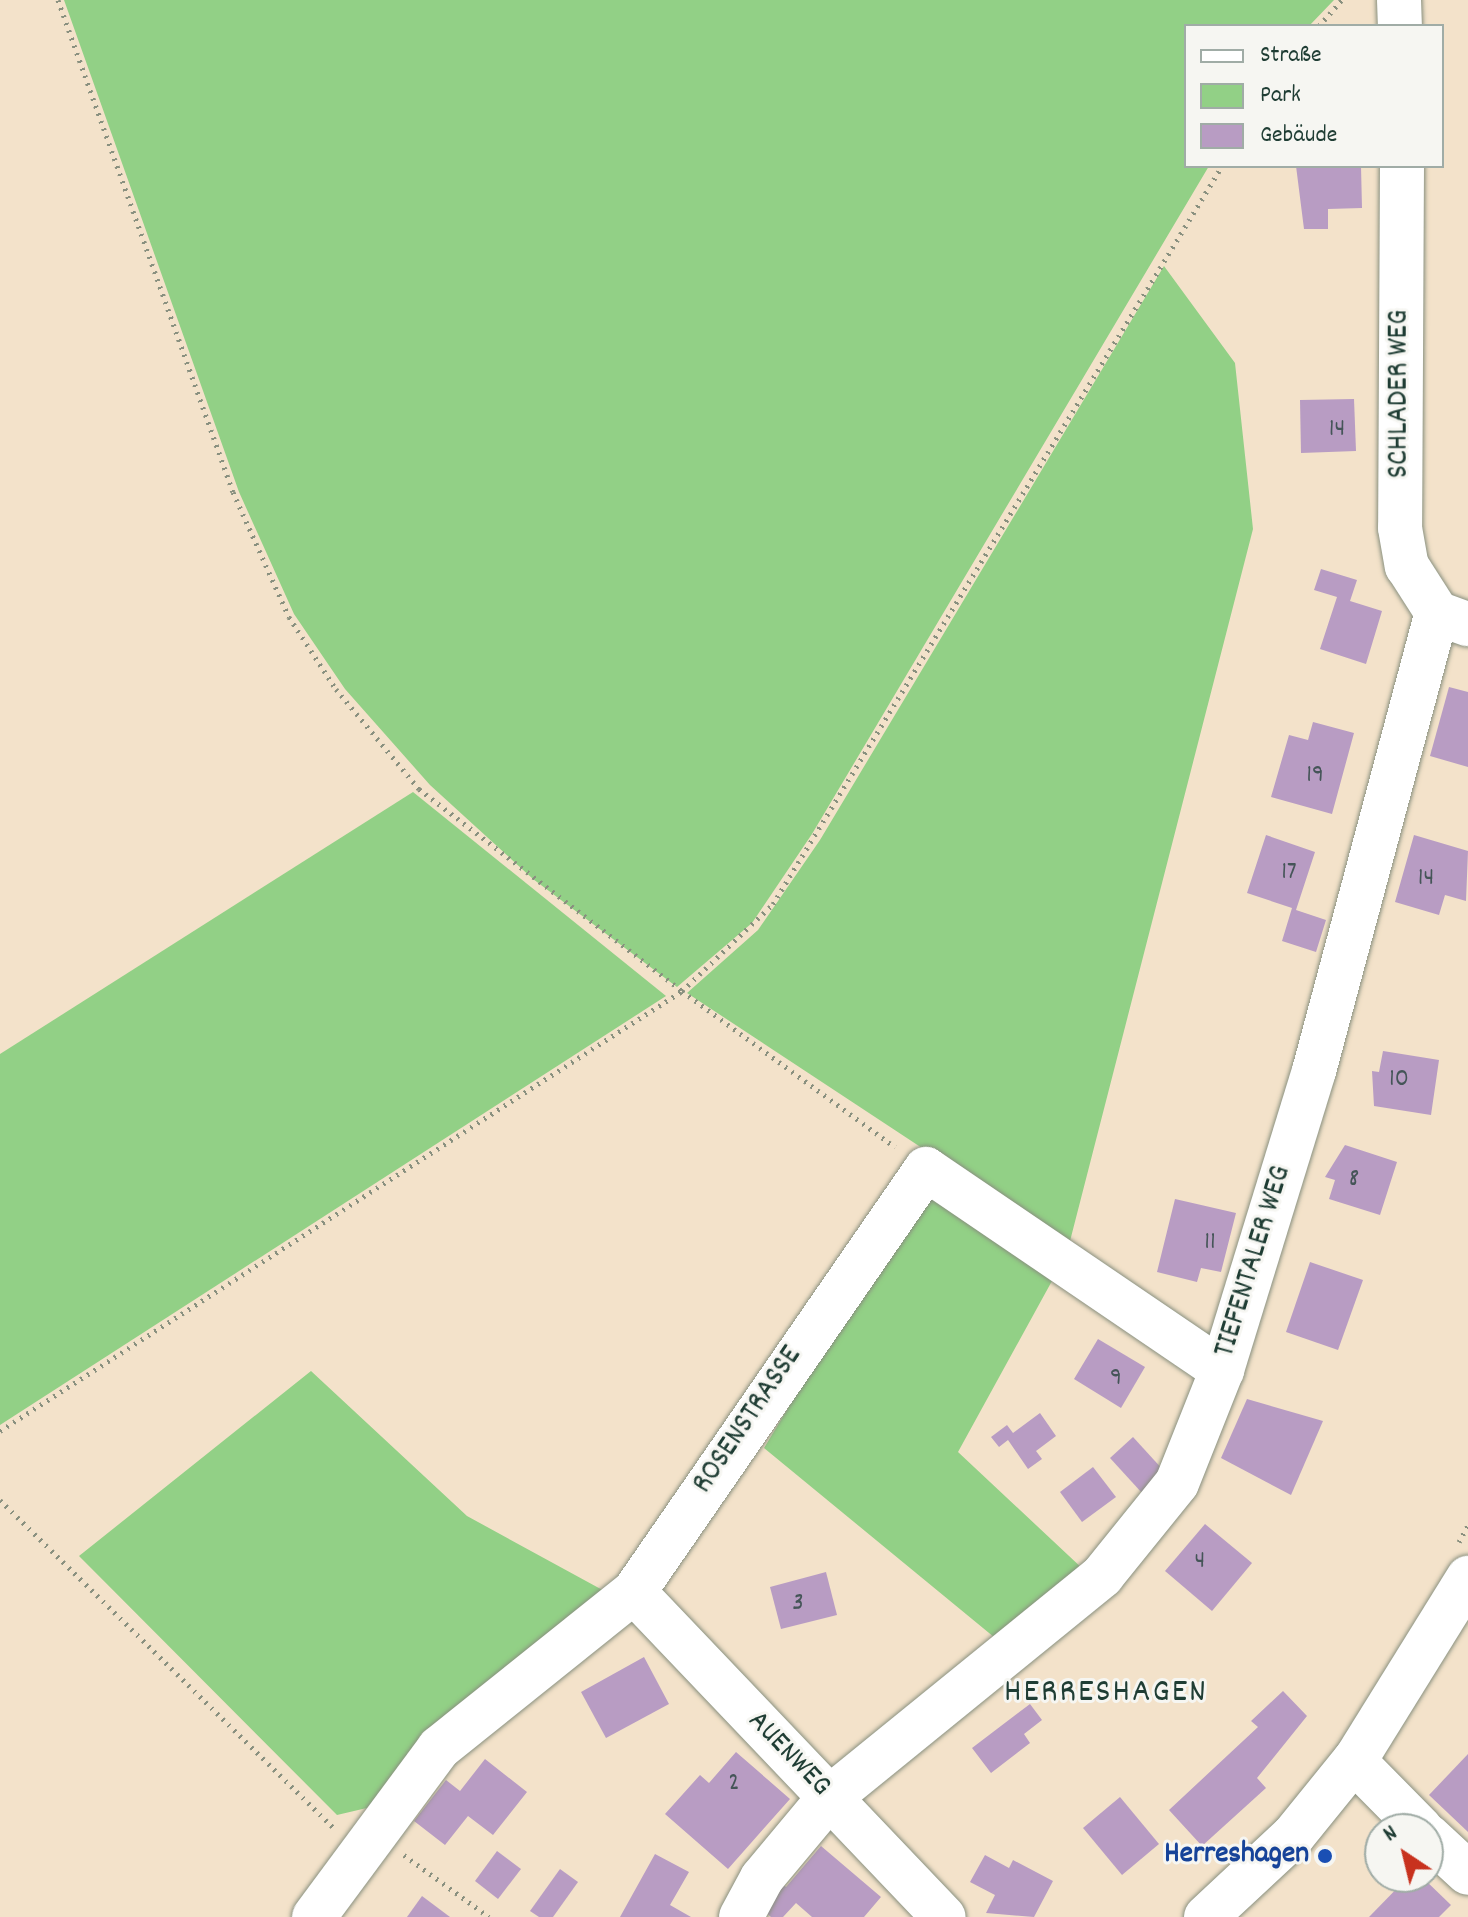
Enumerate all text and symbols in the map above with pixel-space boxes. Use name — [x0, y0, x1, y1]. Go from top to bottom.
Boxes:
legend — [1184, 24, 1444, 168]
text: Straße — [1260, 39, 1322, 73]
text: Park — [1260, 79, 1301, 113]
text: Gebäude — [1260, 119, 1337, 153]
street label: SCHLADER WEG — [1383, 310, 1419, 478]
house number: 14 — [1329, 414, 1345, 446]
house number: 19 — [1306, 760, 1324, 792]
house number: 17 — [1281, 857, 1297, 889]
house number: 14 — [1418, 863, 1434, 895]
house number: 10 — [1389, 1064, 1409, 1096]
street label: TIEFENTALER WEG — [1209, 1162, 1301, 1362]
house number: 8 — [1349, 1164, 1359, 1196]
house number: 11 — [1204, 1227, 1216, 1259]
street label: ROSENSTRASSE — [687, 1341, 811, 1501]
house number: 9 — [1110, 1363, 1122, 1395]
house number: 4 — [1195, 1546, 1205, 1578]
house number: 3 — [792, 1588, 804, 1620]
district label: HERRESHAGEN — [1004, 1674, 1208, 1714]
street label: AUENWEG — [738, 1705, 838, 1805]
house number: 2 — [728, 1768, 740, 1800]
north arrow — [1364, 1813, 1444, 1893]
text: N — [1378, 1819, 1404, 1850]
place label: Herreshagen — [1164, 1838, 1309, 1874]
marker: Herreshagen — [1316, 1847, 1334, 1865]

